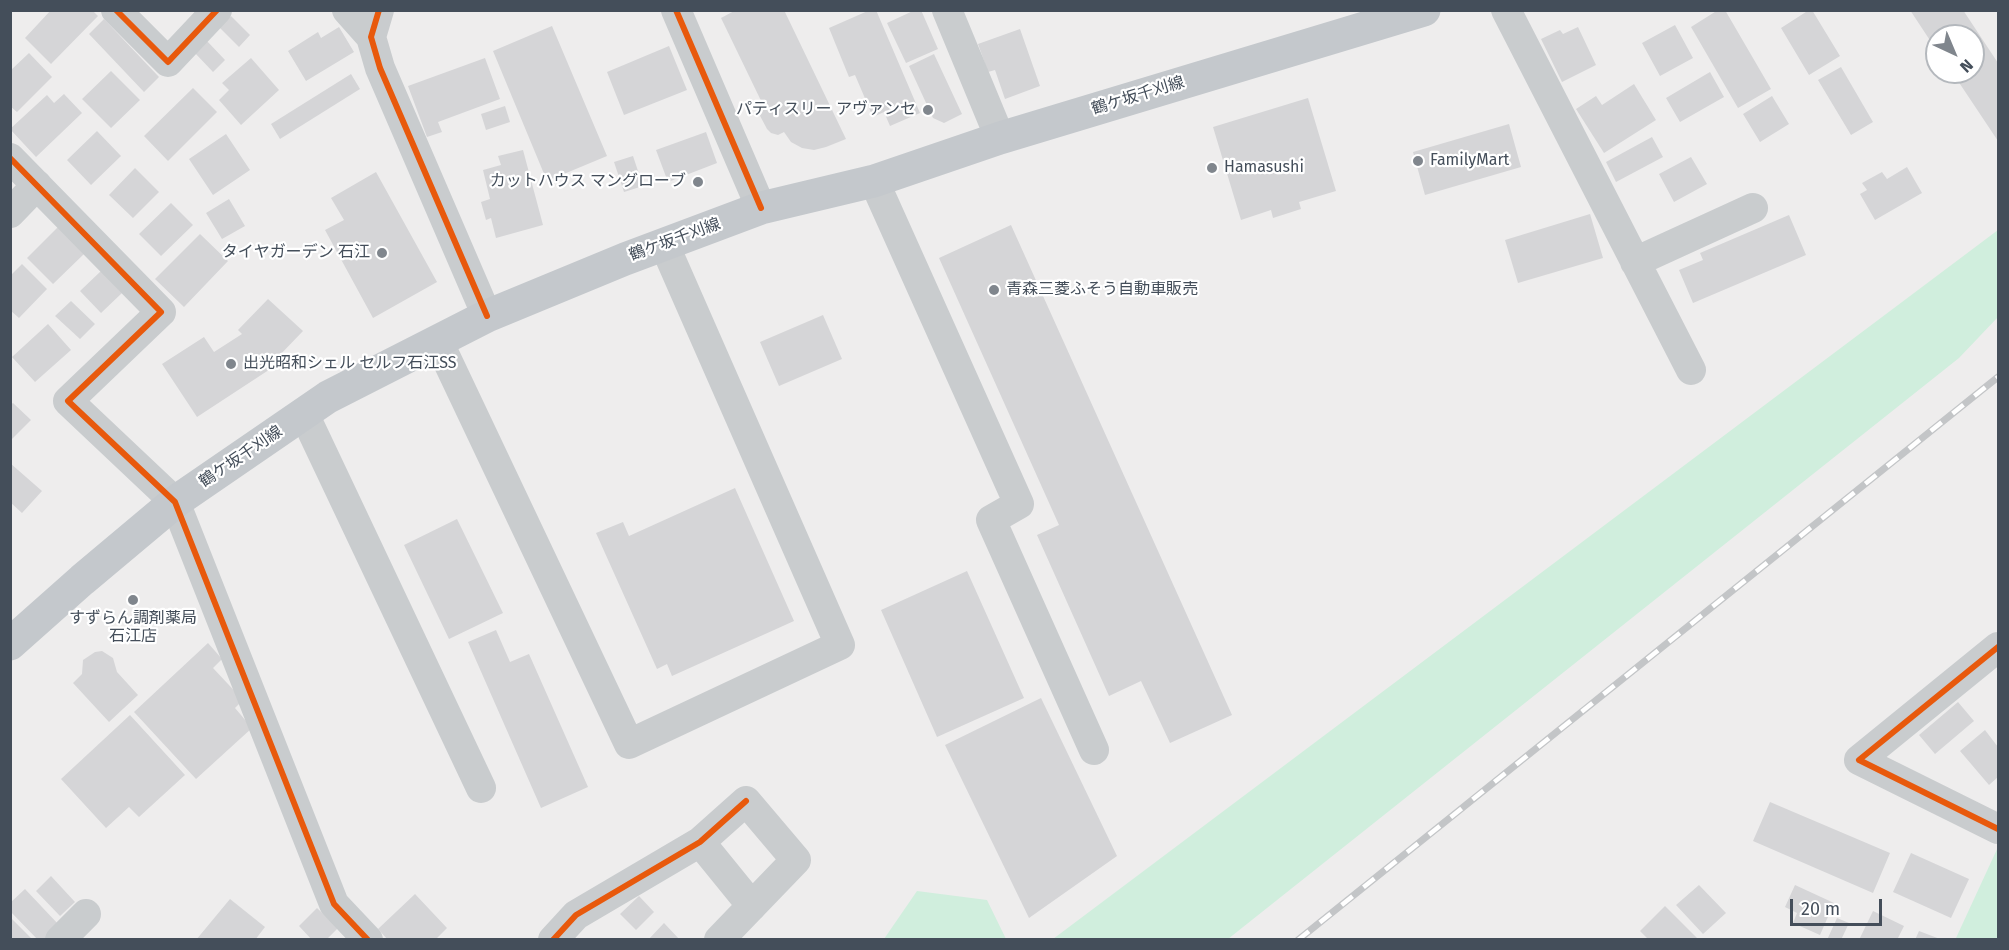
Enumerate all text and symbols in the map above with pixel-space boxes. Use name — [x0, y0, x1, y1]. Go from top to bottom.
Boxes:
north arrow — [1925, 24, 1985, 84]
text: N — [1956, 55, 1977, 76]
street label: 鶴ケ坂千刈線 — [1089, 73, 1187, 119]
place label: パティスリー アヴァンセ — [736, 100, 916, 120]
marker: パティスリー アヴァンセ — [921, 103, 935, 117]
place label: FamilyMart — [1430, 151, 1509, 171]
marker: FamilyMart — [1411, 154, 1425, 168]
place label: Hamasushi — [1224, 158, 1304, 178]
marker: Hamasushi — [1205, 161, 1219, 175]
place label: カットハウス マングローブ — [490, 172, 686, 192]
marker: カットハウス マングローブ — [691, 175, 705, 189]
street label: 鶴ケ坂千刈線 — [627, 215, 723, 265]
place label: タイヤガーデン 石江 — [222, 243, 370, 263]
marker: タイヤガーデン 石江 — [375, 246, 389, 260]
place label: 青森三菱ふそう自動車販売 — [1006, 280, 1198, 300]
marker: 青森三菱ふそう自動車販売 — [987, 283, 1001, 297]
place label: 出光昭和シェル セルフ石江SS — [243, 354, 456, 374]
marker: 出光昭和シェル セルフ石江SS — [224, 357, 238, 371]
street label: 鶴ケ坂千刈線 — [196, 422, 286, 492]
marker: すずらん調剤薬局 石江店 — [126, 593, 140, 607]
place label: すずらん調剤薬局 石江店 — [69, 609, 197, 647]
scale bar — [1793, 887, 1884, 925]
text: 20 m — [1801, 898, 1840, 920]

